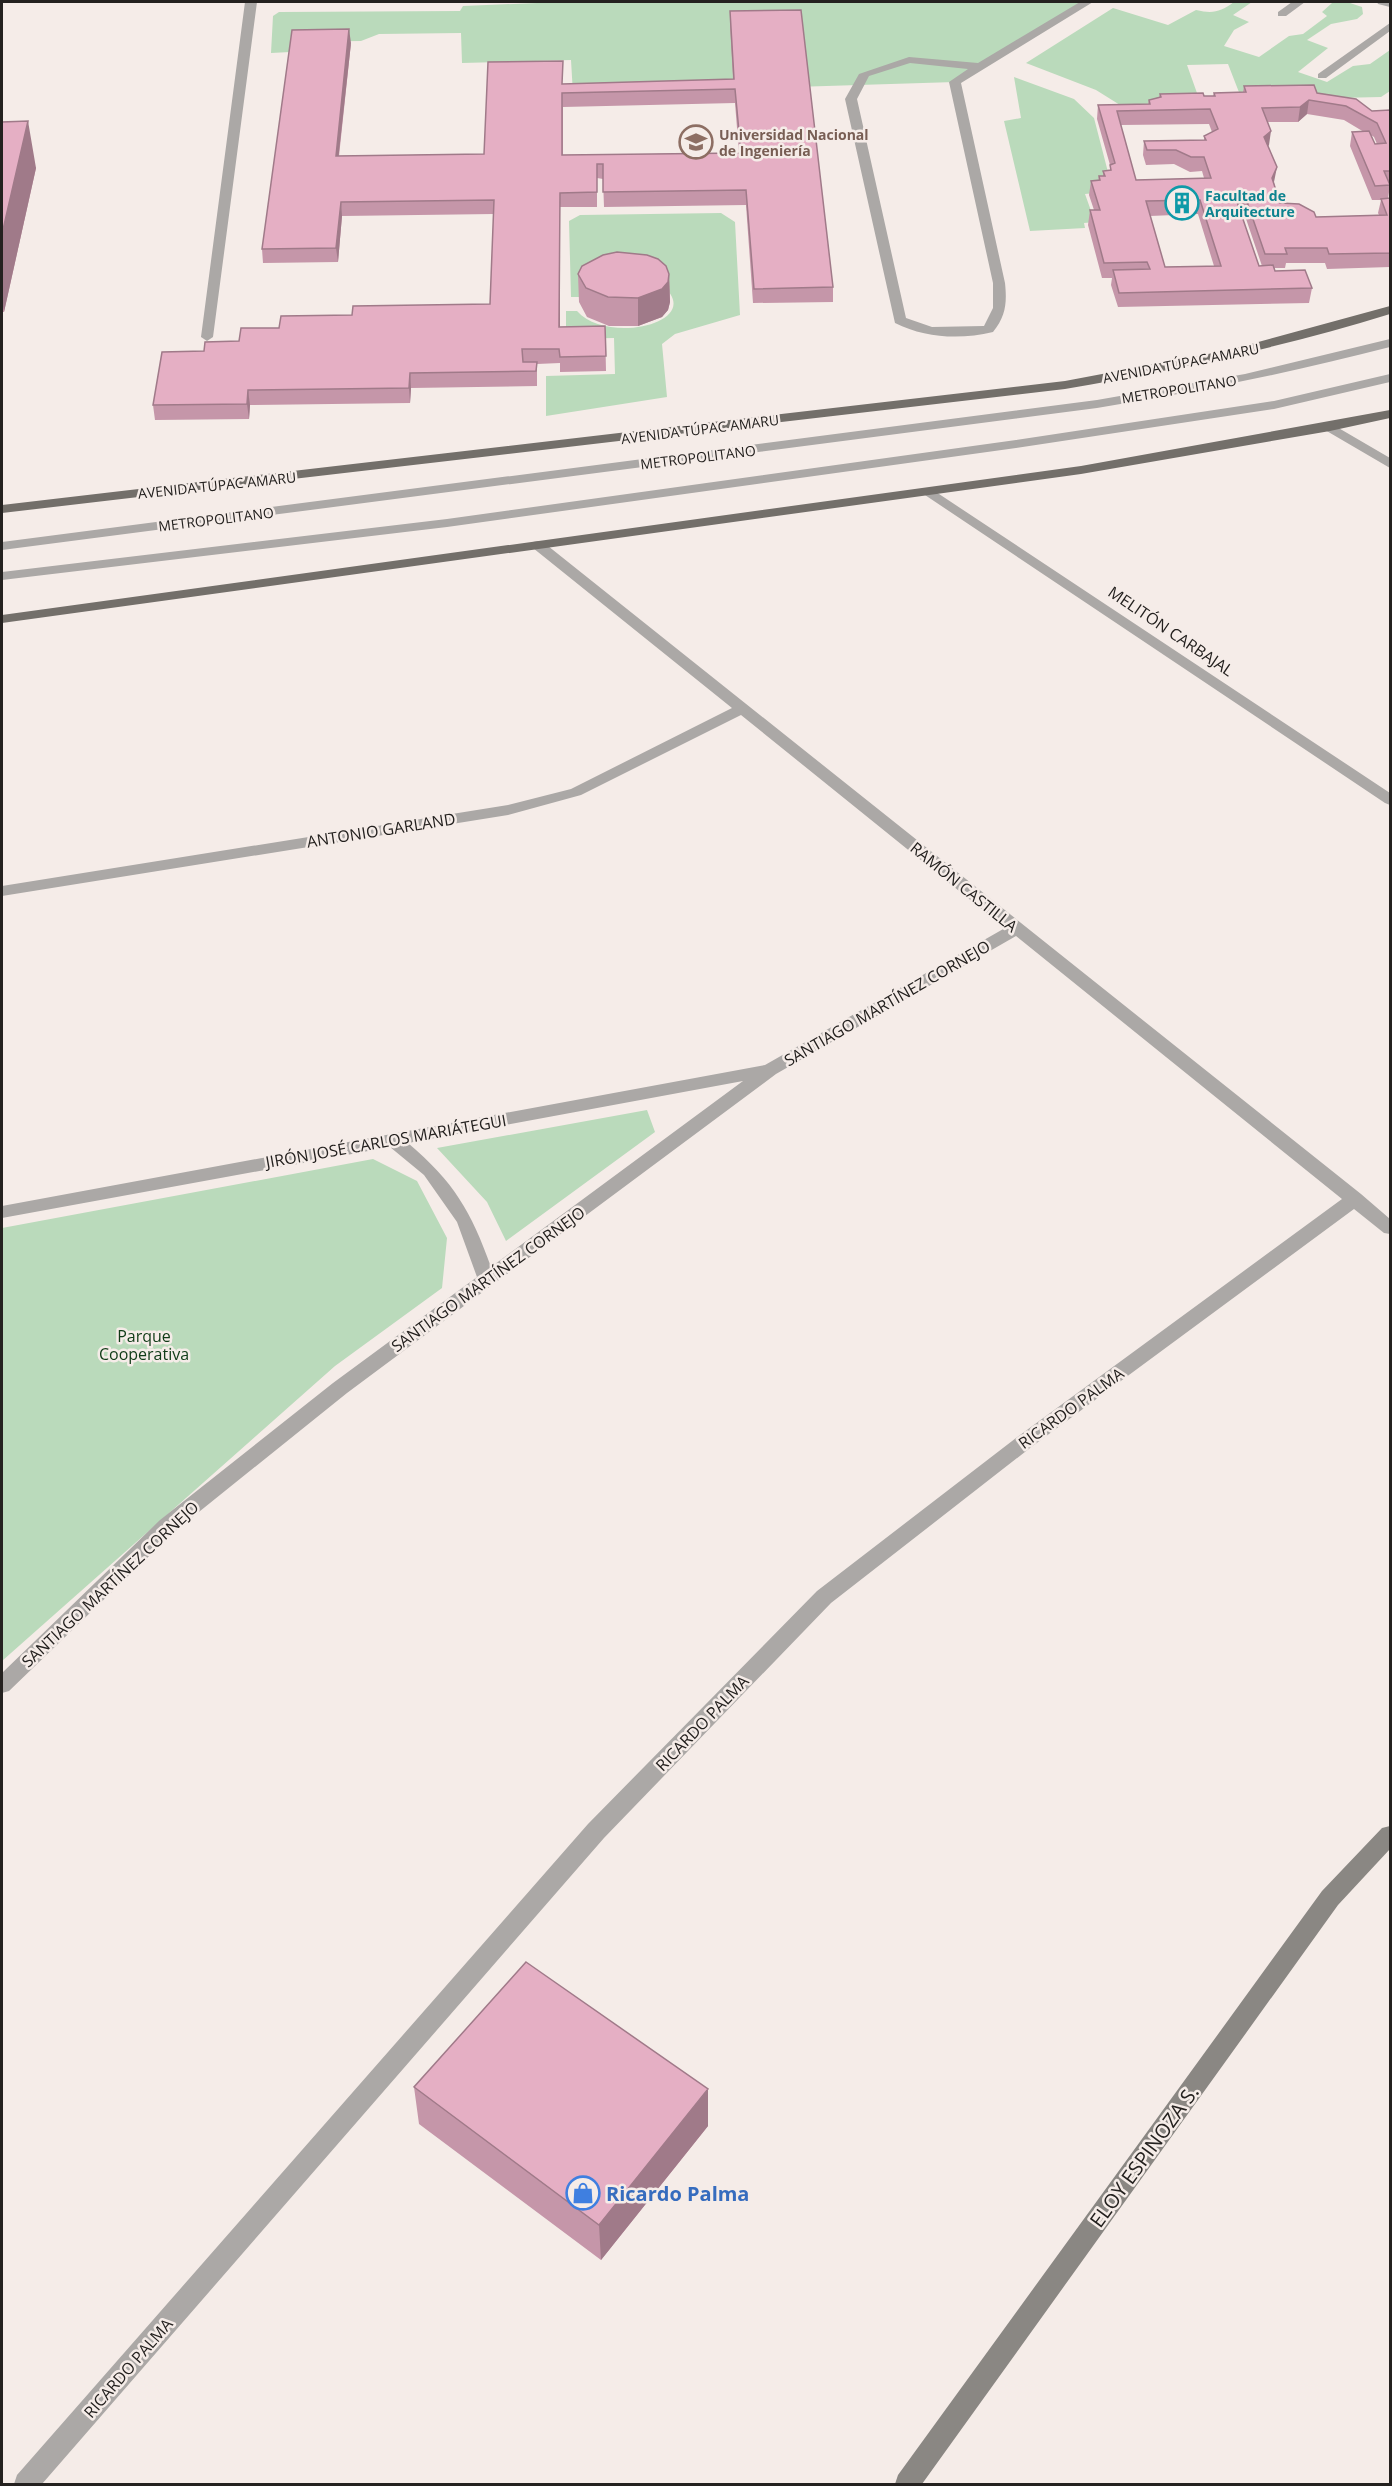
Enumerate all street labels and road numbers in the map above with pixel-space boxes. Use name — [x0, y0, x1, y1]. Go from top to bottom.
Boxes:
street label: AVENIDA TÚPAC AMARU — [1101, 339, 1261, 387]
street label: METROPOLITANO — [1120, 371, 1238, 407]
street label: AVENIDA TÚPAC AMARU — [620, 410, 780, 448]
street label: METROPOLITANO — [639, 440, 757, 474]
street label: AVENIDA TÚPAC AMARU — [137, 467, 297, 503]
street label: METROPOLITANO — [157, 502, 275, 536]
street label: MELITÓN CARBAJAL — [1104, 581, 1238, 681]
street label: ANTONIO GARLAND — [305, 807, 457, 853]
street label: RAMÓN CASTILLA — [906, 837, 1023, 938]
street label: SANTIAGO MARTÍNEZ CORNEJO — [780, 935, 994, 1071]
street label: JIRÓN JOSÉ CARLOS MARIÁTEGUI — [262, 1109, 508, 1173]
street label: SANTIAGO MARTÍNEZ CORNEJO — [387, 1201, 589, 1357]
street label: RICARDO PALMA — [1014, 1362, 1129, 1454]
street label: SANTIAGO MARTÍNEZ CORNEJO — [17, 1496, 203, 1672]
street label: RICARDO PALMA — [651, 1670, 754, 1776]
street label: ELOY ESPINOZA S. — [1083, 2080, 1205, 2232]
street label: RICARDO PALMA — [79, 2313, 178, 2422]

